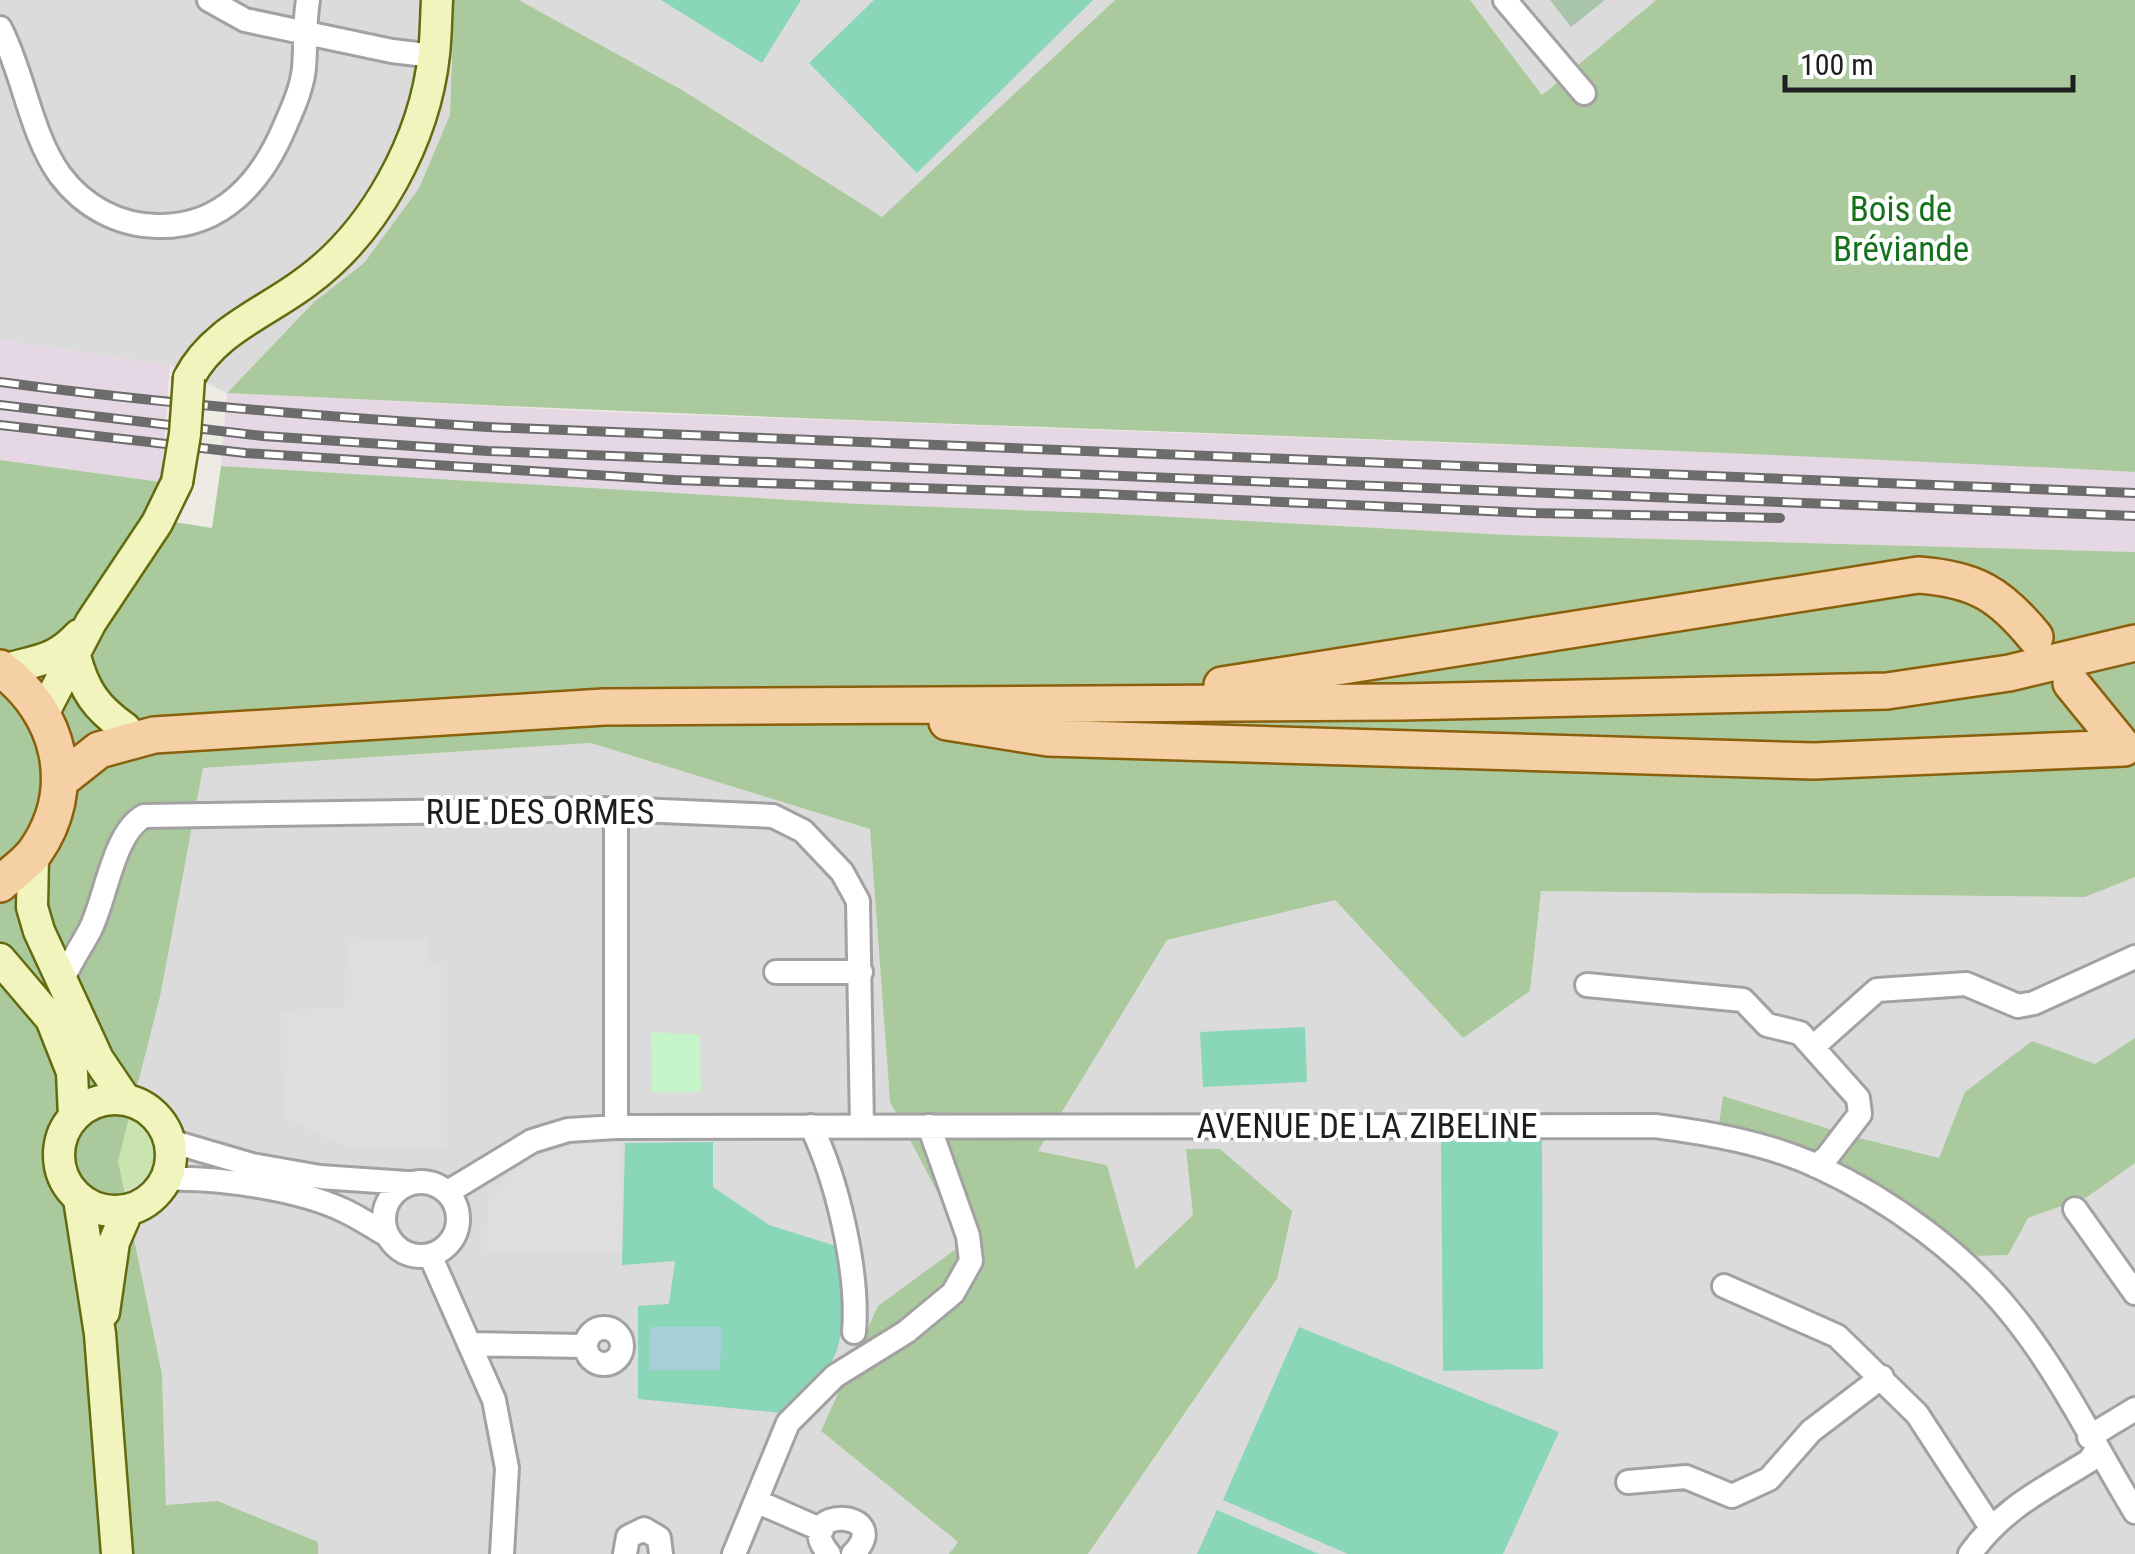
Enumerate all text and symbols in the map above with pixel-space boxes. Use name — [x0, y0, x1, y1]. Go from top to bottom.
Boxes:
scale bar — [1785, 30, 2072, 92]
text: 100 m — [1800, 47, 1874, 82]
park label: Bois de Bréviande — [1833, 189, 1969, 270]
street label: RUE DES ORMES — [426, 792, 654, 833]
street label: AVENUE DE LA ZIBELINE — [1196, 1106, 1538, 1147]

